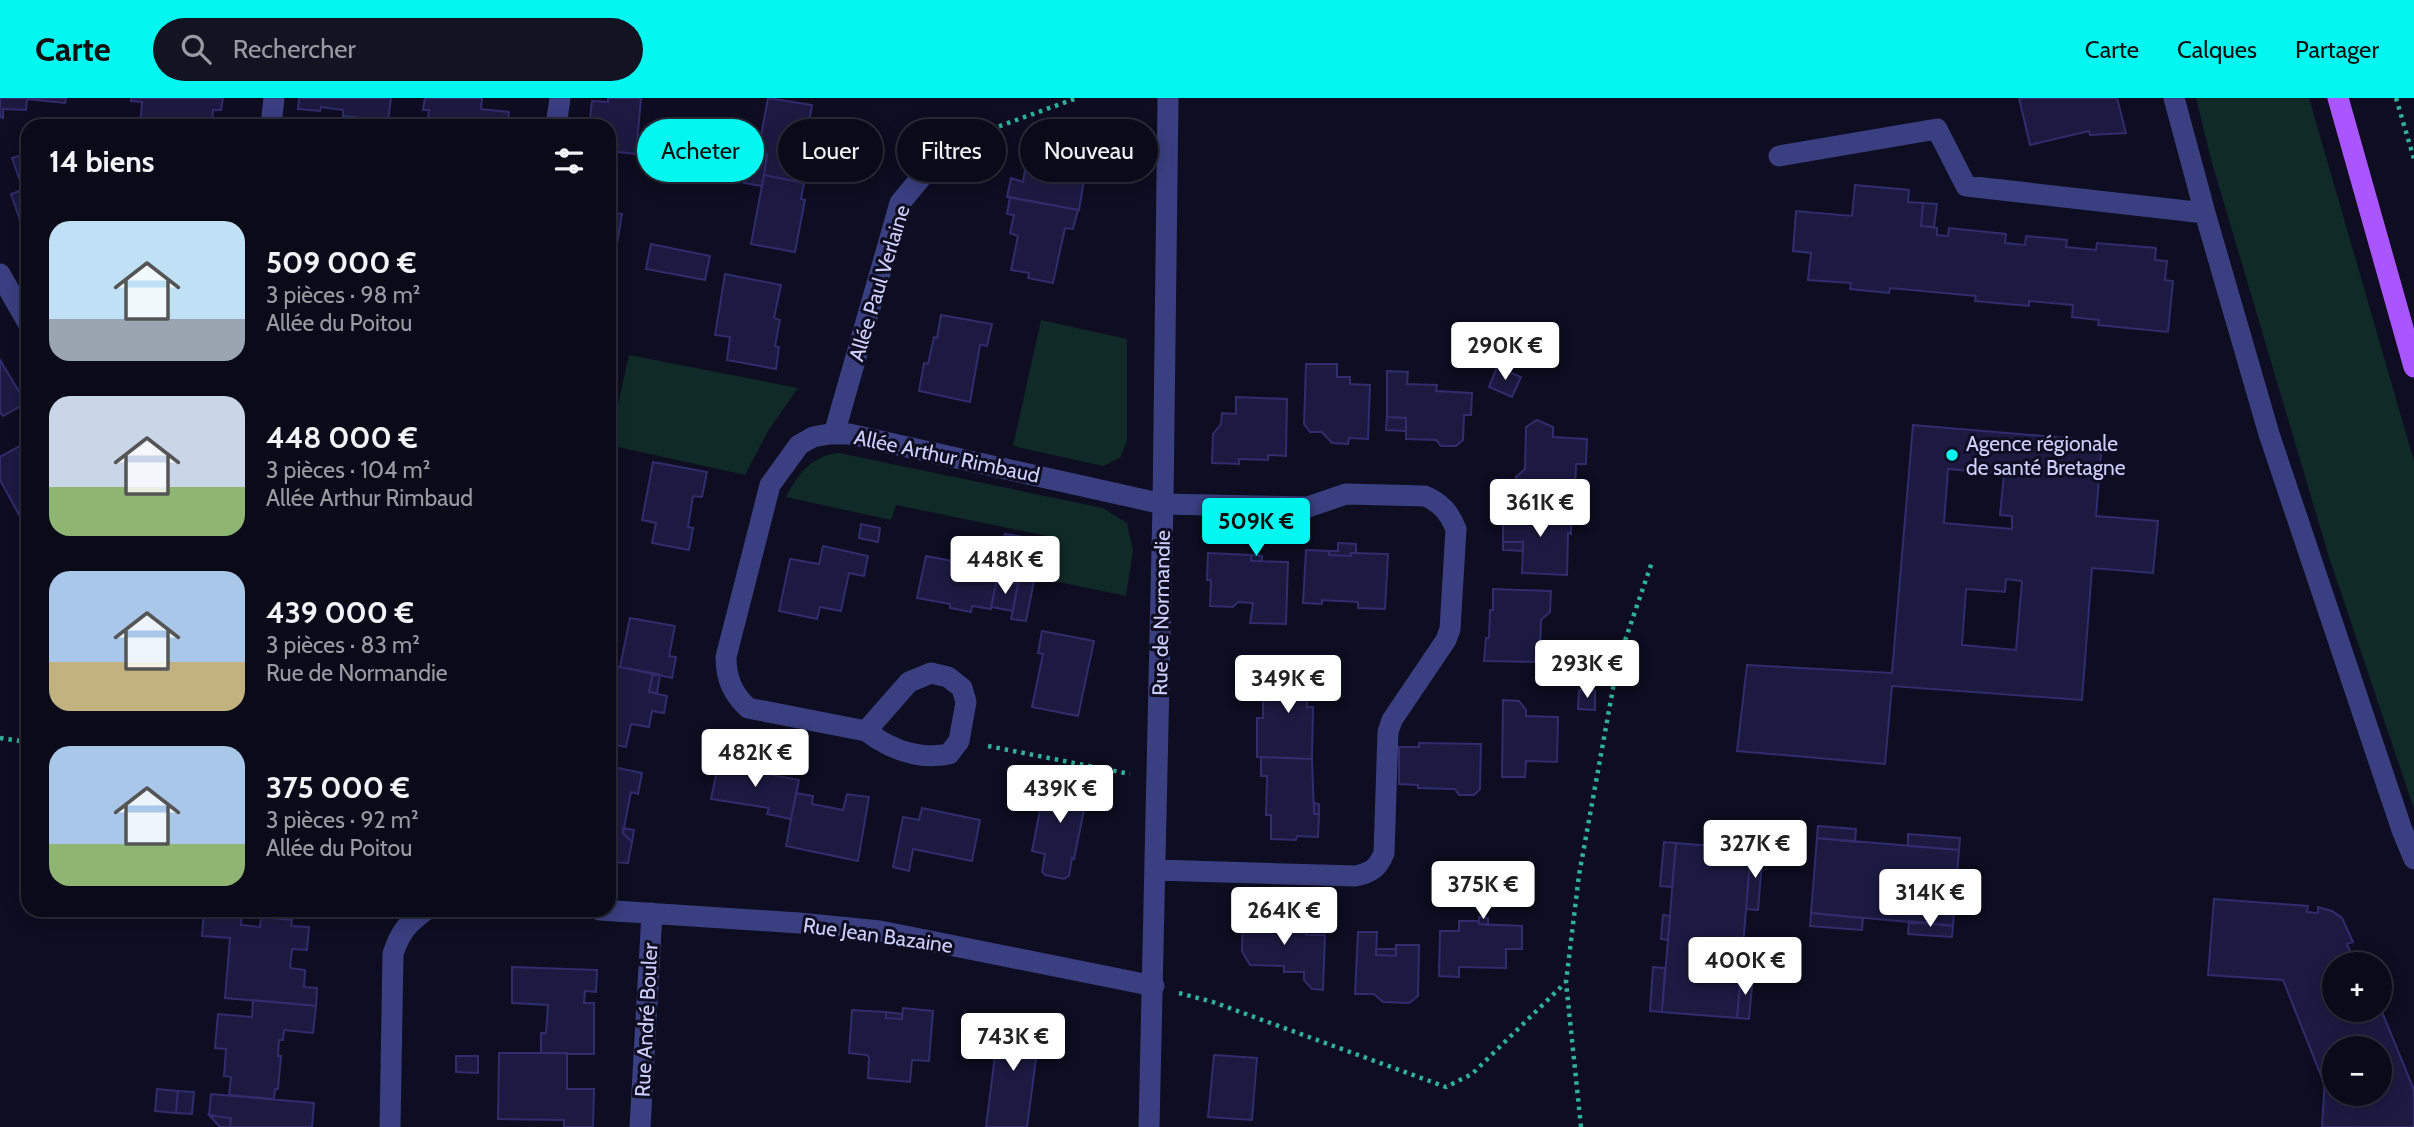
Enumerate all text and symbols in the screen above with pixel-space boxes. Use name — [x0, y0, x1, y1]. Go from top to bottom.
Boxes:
search box — [153, 18, 643, 81]
text: Carte — [35, 29, 111, 69]
icon: search — [177, 30, 215, 68]
text: Rechercher — [233, 33, 356, 65]
text: Carte — [2085, 35, 2139, 64]
text: Calques — [2177, 35, 2257, 64]
text: Partager — [2295, 35, 2379, 64]
chip: Acheter — [637, 119, 764, 182]
chip: Louer — [778, 119, 883, 182]
chip: Filtres — [897, 119, 1006, 182]
chip: Nouveau — [1020, 119, 1158, 182]
icon: filters — [550, 142, 588, 180]
text: 14 biens — [49, 143, 154, 180]
street label: Allée Paul Verlaine — [843, 202, 915, 364]
text: 509 000 € — [266, 244, 416, 281]
icon: home — [105, 249, 189, 333]
text: 3 pièces · 98 m² — [266, 281, 420, 309]
text: Allée du Poitou — [266, 309, 412, 337]
pin: 290K € — [1448, 322, 1562, 382]
text: 290K € — [1467, 331, 1543, 359]
text: 448 000 € — [266, 419, 418, 456]
icon: home — [105, 424, 189, 508]
street label: Allée Arthur Rimbaud — [852, 424, 1042, 488]
place label: Agence régionale de santé Bretagne — [1966, 431, 2126, 480]
marker: Agence régionale de santé Bretagne — [1944, 447, 1960, 463]
text: 3 pièces · 104 m² — [266, 456, 430, 484]
pin: 361K € — [1483, 480, 1597, 539]
text: Allée Arthur Rimbaud — [266, 484, 473, 512]
text: 361K € — [1506, 488, 1574, 516]
pin: 509K € — [1199, 498, 1313, 558]
text: 509K € — [1218, 507, 1294, 535]
street label: Rue de Normandie — [1147, 530, 1175, 696]
pin: 448K € — [948, 536, 1062, 596]
text: 448K € — [967, 545, 1043, 573]
text: 439 000 € — [266, 594, 414, 631]
icon: home — [105, 599, 189, 683]
text: 3 pièces · 83 m² — [266, 631, 420, 659]
pin: 293K € — [1530, 640, 1644, 700]
text: 293K € — [1551, 649, 1623, 677]
pin: 349K € — [1231, 656, 1345, 715]
text: Rue de Normandie — [266, 659, 448, 687]
text: 349K € — [1251, 664, 1325, 692]
pin: 482K € — [698, 730, 812, 789]
text: 482K € — [718, 738, 792, 766]
pin: 439K € — [1003, 766, 1117, 825]
text: 375 000 € — [266, 769, 410, 806]
icon: home — [105, 774, 189, 858]
text: 439K € — [1023, 774, 1097, 802]
text: 3 pièces · 92 m² — [266, 806, 419, 834]
pin: 327K € — [1698, 820, 1812, 880]
text: 327K € — [1720, 829, 1790, 857]
text: Allée du Poitou — [266, 834, 412, 862]
pin: 375K € — [1426, 862, 1540, 921]
text: 375K € — [1448, 870, 1518, 898]
pin: 314K € — [1873, 870, 1987, 929]
text: 314K € — [1895, 878, 1965, 906]
pin: 264K € — [1227, 888, 1341, 947]
text: 264K € — [1247, 896, 1321, 924]
street label: Rue Jean Bazaine — [802, 912, 955, 958]
pin: 400K € — [1688, 937, 1802, 997]
street label: Rue André Bouler — [629, 942, 663, 1098]
text: 400K € — [1704, 946, 1786, 974]
map controls — [2322, 952, 2392, 1106]
button: + — [2322, 952, 2392, 1022]
pin: 743K € — [956, 1014, 1070, 1073]
text: 743K € — [977, 1022, 1049, 1050]
button: − — [2322, 1036, 2392, 1106]

